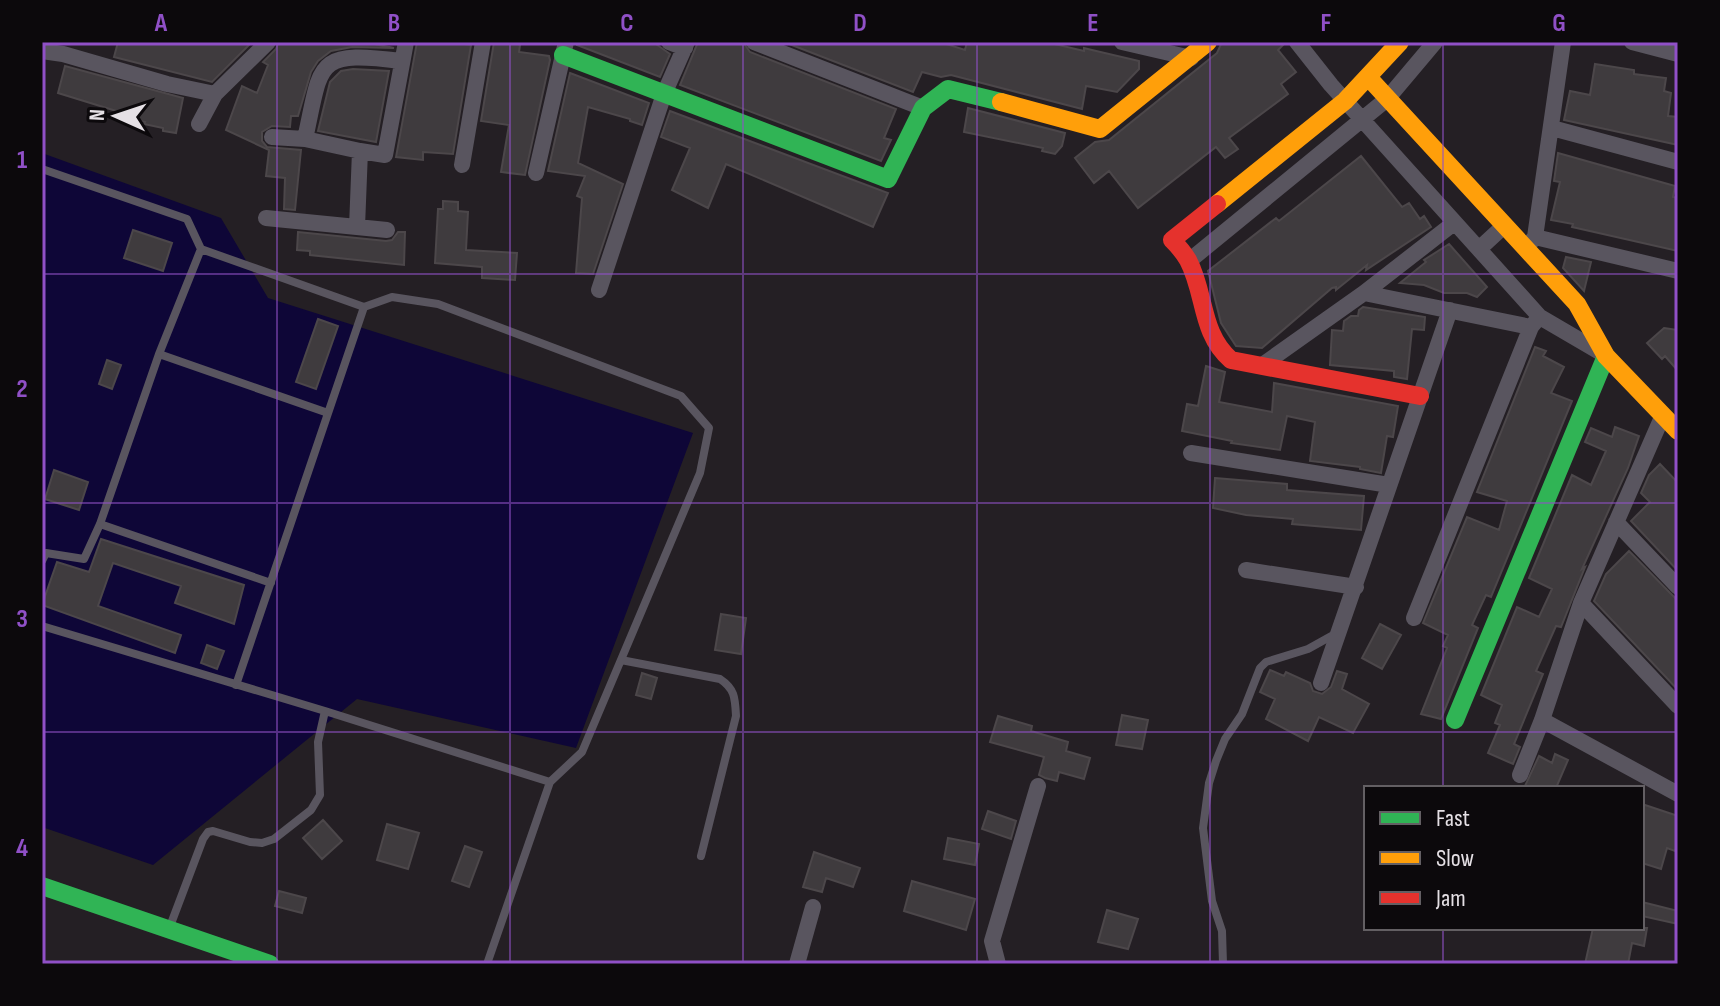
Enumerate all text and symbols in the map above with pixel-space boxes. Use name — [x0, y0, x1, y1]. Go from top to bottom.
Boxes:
text: A — [154, 8, 168, 39]
text: B — [388, 8, 400, 39]
text: C — [620, 8, 634, 39]
text: D — [853, 8, 867, 39]
text: E — [1087, 8, 1099, 39]
text: F — [1321, 8, 1332, 39]
text: G — [1552, 8, 1566, 39]
north arrow — [76, 76, 156, 156]
text: N — [84, 108, 111, 122]
text: 1 — [17, 145, 27, 176]
text: 2 — [16, 374, 28, 405]
text: 3 — [16, 604, 28, 635]
legend — [1364, 786, 1644, 930]
text: Fast — [1436, 804, 1470, 833]
text: 4 — [16, 833, 28, 864]
text: Slow — [1436, 844, 1474, 873]
text: Jam — [1435, 884, 1466, 913]

